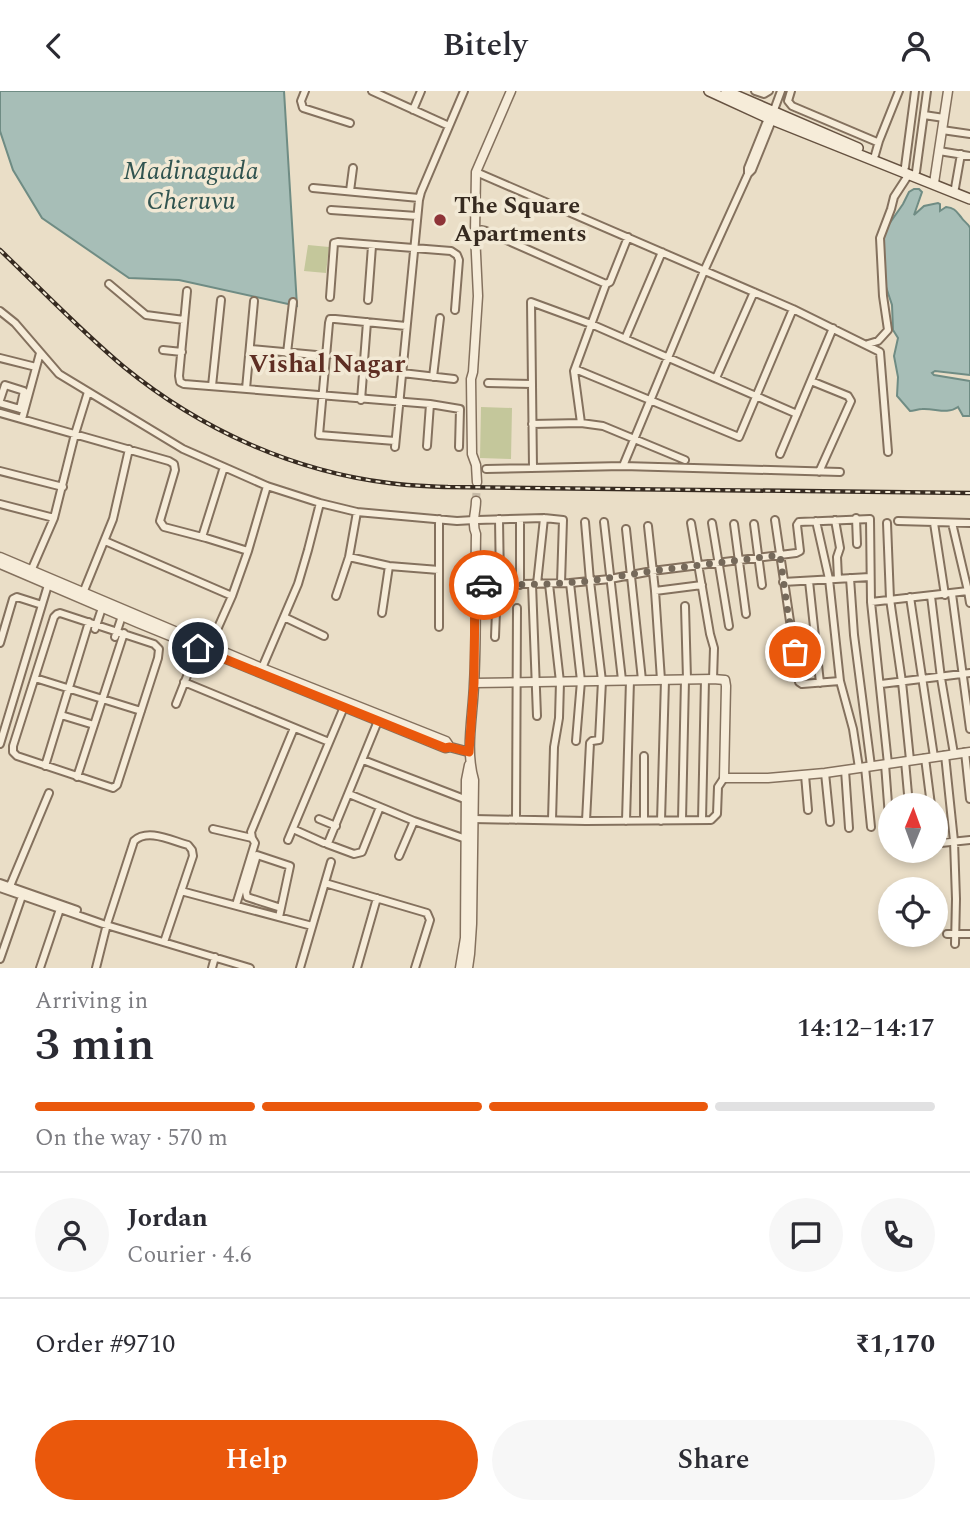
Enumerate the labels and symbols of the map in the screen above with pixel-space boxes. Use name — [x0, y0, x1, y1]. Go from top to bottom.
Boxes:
water label: Madinaguda Cheruvu — [123, 151, 259, 221]
place label: The Square Apartments — [454, 188, 587, 252]
marker: The Square Apartments — [432, 212, 448, 228]
district label: Vishal Nagar — [249, 344, 406, 384]
courier — [449, 550, 519, 620]
pin — [168, 618, 228, 678]
pin — [765, 622, 825, 682]
north arrow — [878, 793, 948, 863]

